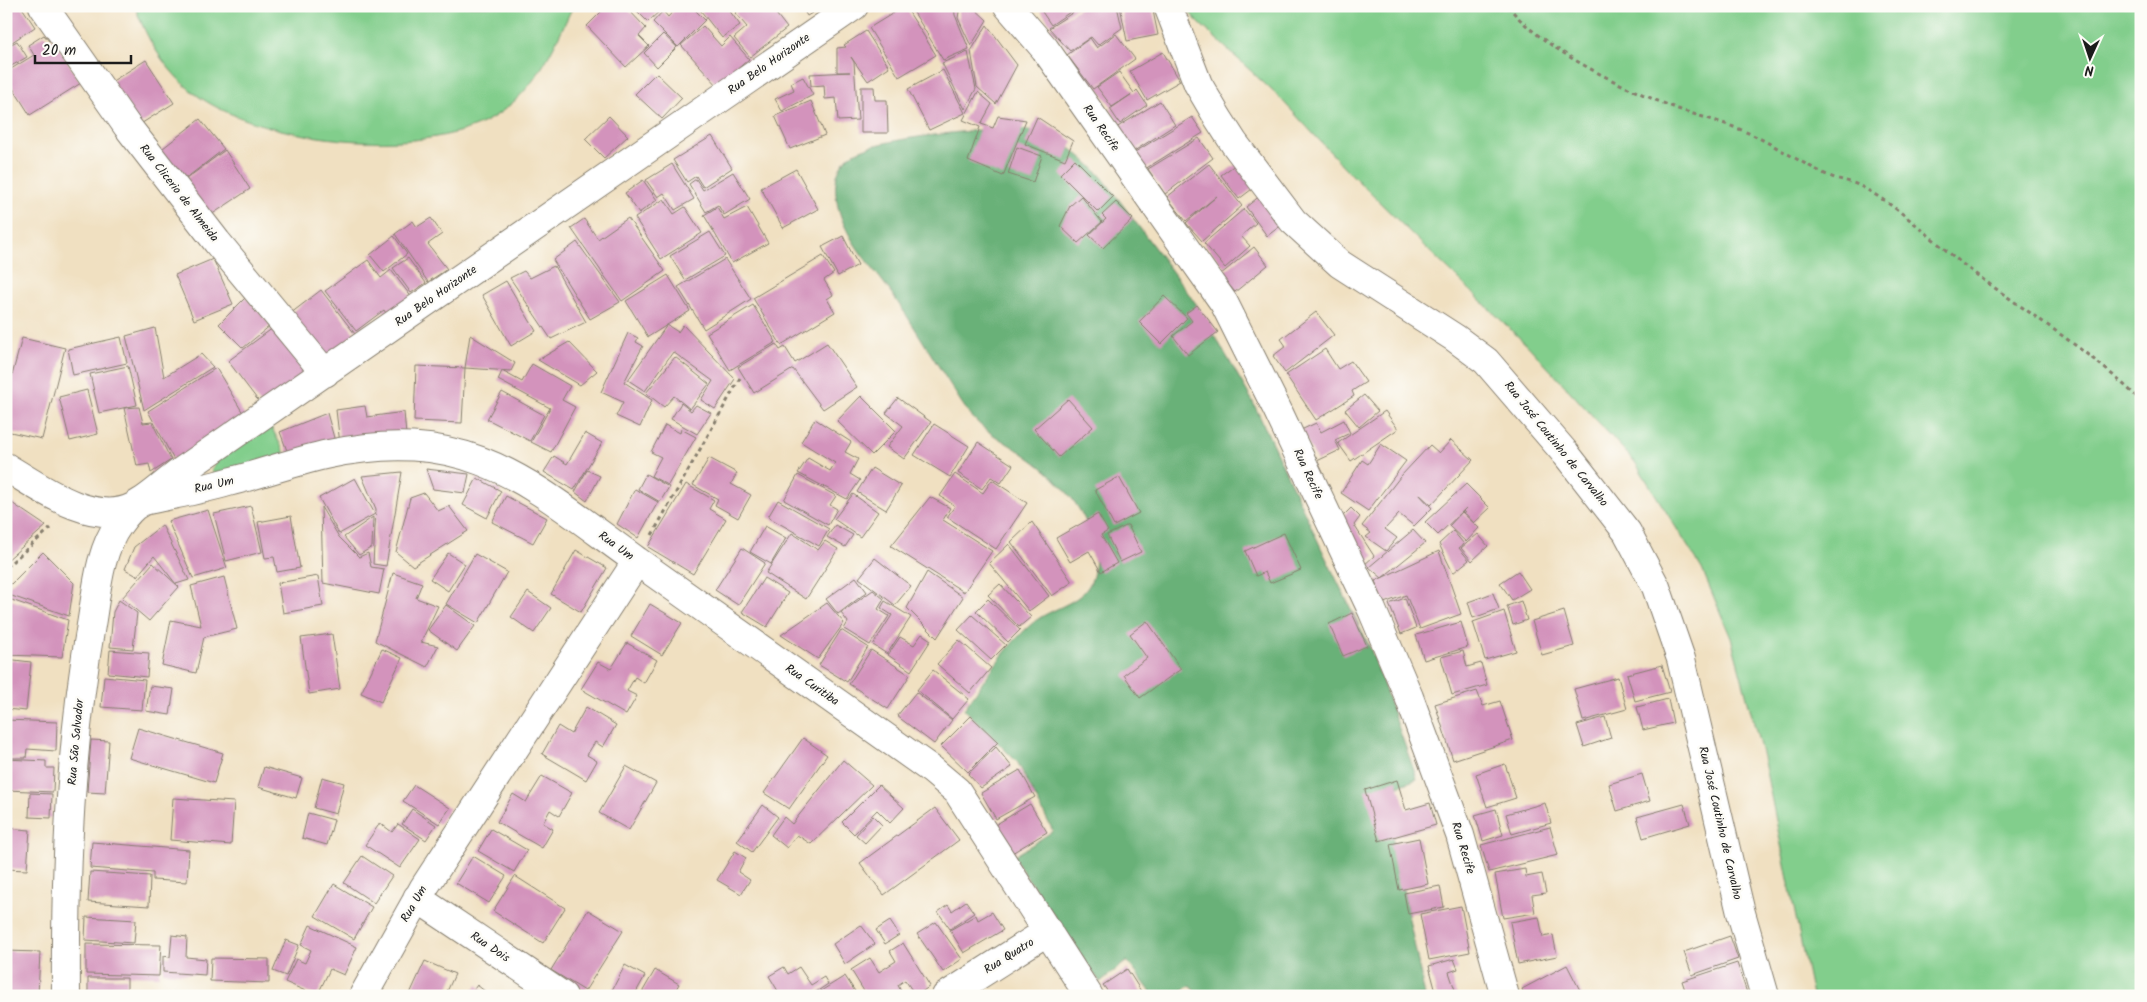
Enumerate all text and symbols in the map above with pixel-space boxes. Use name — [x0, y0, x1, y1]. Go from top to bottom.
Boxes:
street label: Rua Belo Horizonte — [724, 28, 815, 100]
scale bar — [35, 32, 131, 64]
north arrow — [2064, 32, 2114, 82]
text: 20 m — [42, 39, 76, 63]
text: N — [2084, 59, 2094, 81]
street label: Rua Recife — [1078, 101, 1125, 156]
street label: Rua Clicerio de Almeida — [135, 140, 224, 246]
street label: Rua Belo Horizonte — [391, 260, 482, 332]
street label: Rua José Coutinho de Carvalho — [1499, 377, 1613, 511]
street label: Rua Recife — [1288, 446, 1328, 503]
street label: Rua Um — [192, 471, 236, 499]
street label: Rua Um — [594, 527, 638, 566]
street label: Rua Curitiba — [781, 659, 843, 711]
street label: Rua São Salvador — [63, 697, 89, 786]
street label: Rua José Coutinho de Carvalho — [1693, 744, 1747, 902]
street label: Rua Recife — [1446, 820, 1480, 877]
street label: Rua Um — [396, 882, 432, 926]
street label: Rua Dois — [466, 927, 514, 967]
street label: Rua Quatro — [980, 933, 1038, 979]

